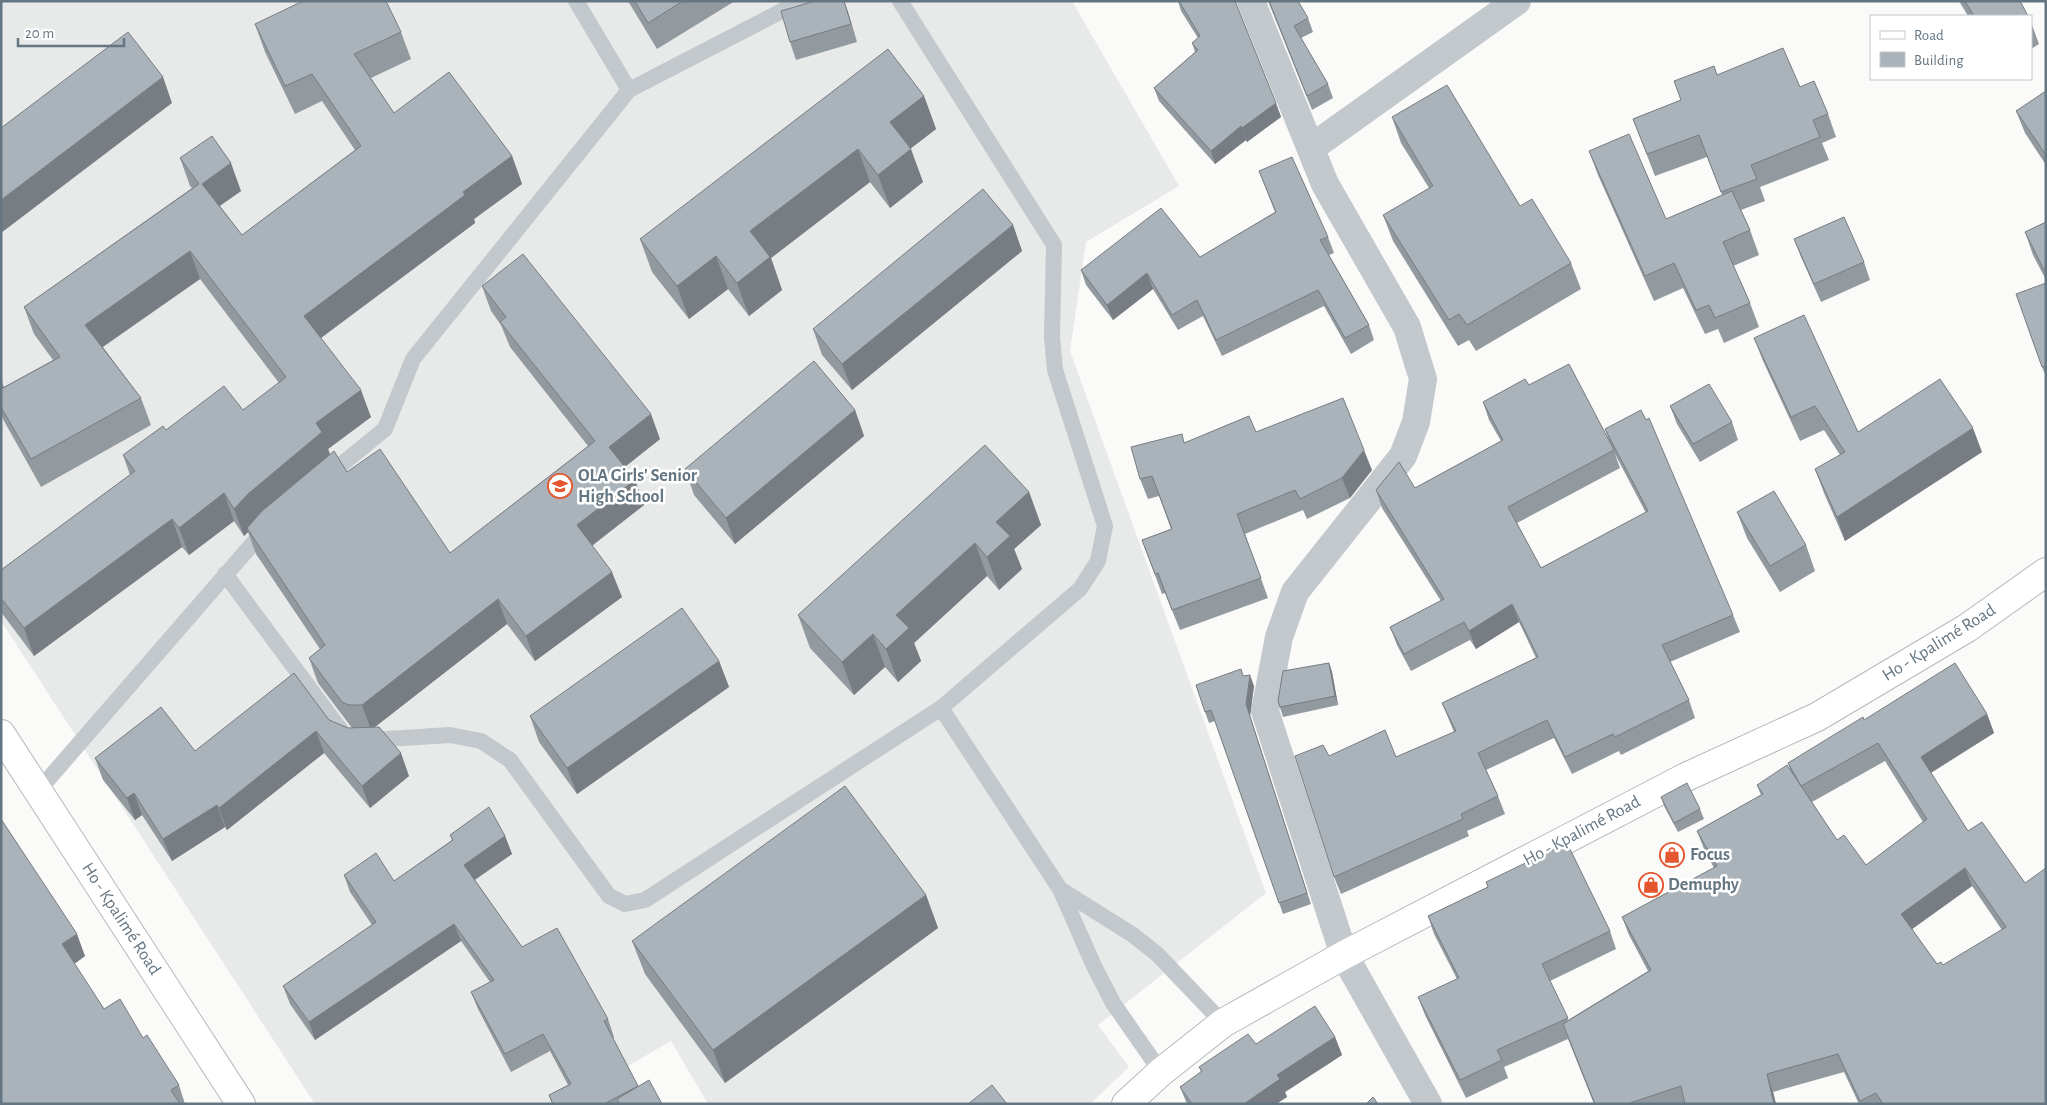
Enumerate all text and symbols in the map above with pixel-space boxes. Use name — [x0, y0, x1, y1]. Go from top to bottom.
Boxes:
scale bar — [18, 15, 124, 47]
legend — [1870, 15, 2032, 80]
text: 20 m — [25, 26, 54, 41]
text: Road — [1914, 28, 1944, 43]
text: Building — [1914, 53, 1964, 68]
place label: OLA Girls' Senior High School — [578, 467, 698, 506]
school or university icon: OLA Girls' Senior High School — [547, 473, 573, 499]
street label: Ho - Kpalimé Road — [1879, 601, 1999, 685]
street label: Ho - Kpalimé Road — [1521, 793, 1643, 869]
shop icon: Focus — [1659, 842, 1685, 868]
place label: Focus — [1690, 846, 1730, 864]
street label: Ho - Kpalimé Road — [78, 860, 164, 978]
shop icon: Demuphy — [1638, 872, 1664, 898]
place label: Demuphy — [1668, 876, 1740, 894]

